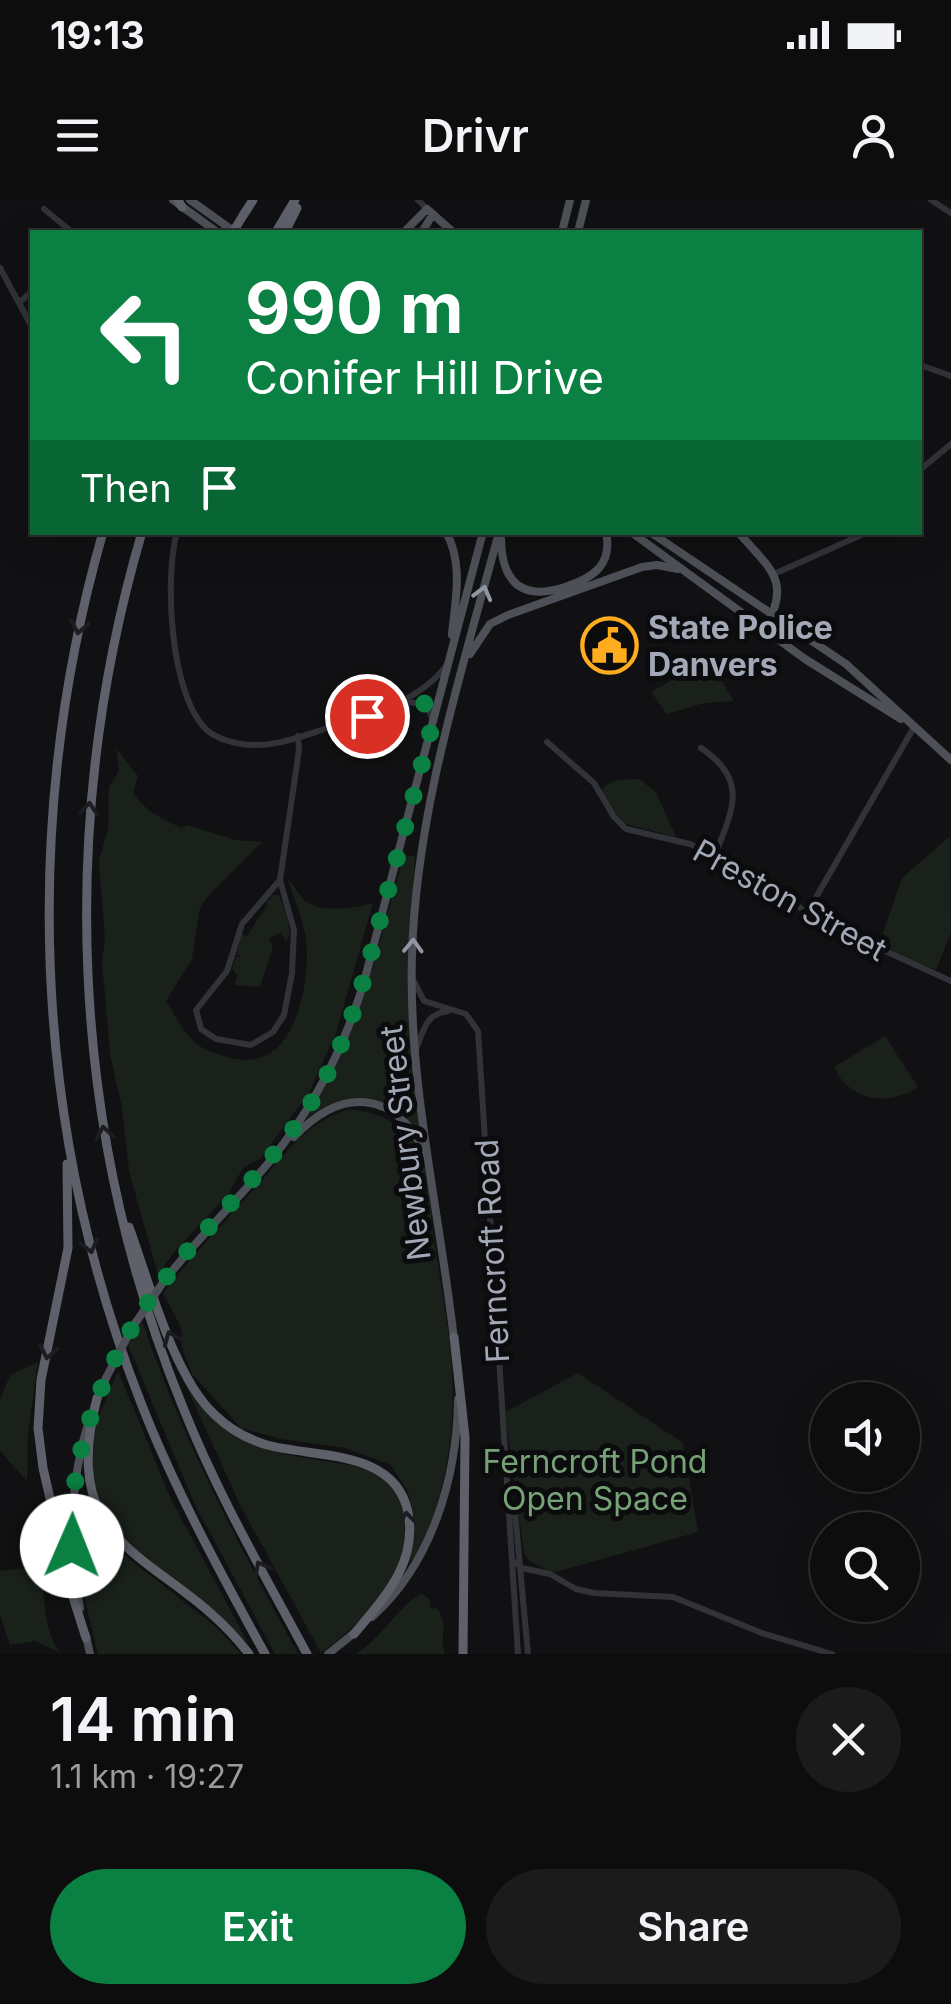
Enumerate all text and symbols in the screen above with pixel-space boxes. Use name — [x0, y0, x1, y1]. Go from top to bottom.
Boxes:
text: 19:13 — [50, 12, 145, 58]
icon: menu — [50, 108, 105, 163]
text: Drivr — [422, 108, 529, 163]
icon: person — [846, 108, 901, 163]
text: 990 m — [245, 265, 464, 350]
icon: left — [80, 270, 210, 400]
text: Conifer Hill Drive — [245, 350, 604, 405]
icon: arrive — [192, 460, 247, 515]
text: Then — [80, 465, 172, 511]
one-way arrow — [471, 585, 492, 602]
place label: State Police Danvers — [648, 608, 833, 684]
public building icon: State Police Danvers — [579, 615, 639, 675]
one-way arrow — [70, 618, 91, 635]
pin — [325, 674, 410, 759]
icon: arrive — [340, 689, 395, 744]
one-way arrow — [78, 801, 100, 817]
street label: Preston Street — [687, 831, 893, 969]
one-way arrow — [402, 937, 423, 953]
street label: Newbury Street — [371, 1023, 439, 1263]
one-way arrow — [94, 1125, 115, 1141]
street label: Ferncroft Road — [467, 1138, 517, 1364]
one-way arrow — [79, 1237, 100, 1254]
one-way arrow — [163, 1331, 183, 1348]
one-way arrow — [39, 1343, 60, 1360]
map controls — [810, 1382, 920, 1622]
button: sound — [810, 1382, 920, 1492]
park label: Ferncroft Pond Open Space — [483, 1442, 707, 1518]
position arrow — [20, 1494, 124, 1598]
one-way arrow — [398, 1510, 419, 1527]
button: search — [810, 1512, 920, 1622]
one-way arrow — [254, 1561, 273, 1579]
text: 14 min — [50, 1683, 237, 1755]
button: close — [796, 1687, 901, 1792]
text: 1.1 km · 19:27 — [50, 1757, 244, 1796]
button: Exit — [50, 1869, 466, 1984]
button: Share — [486, 1869, 901, 1984]

